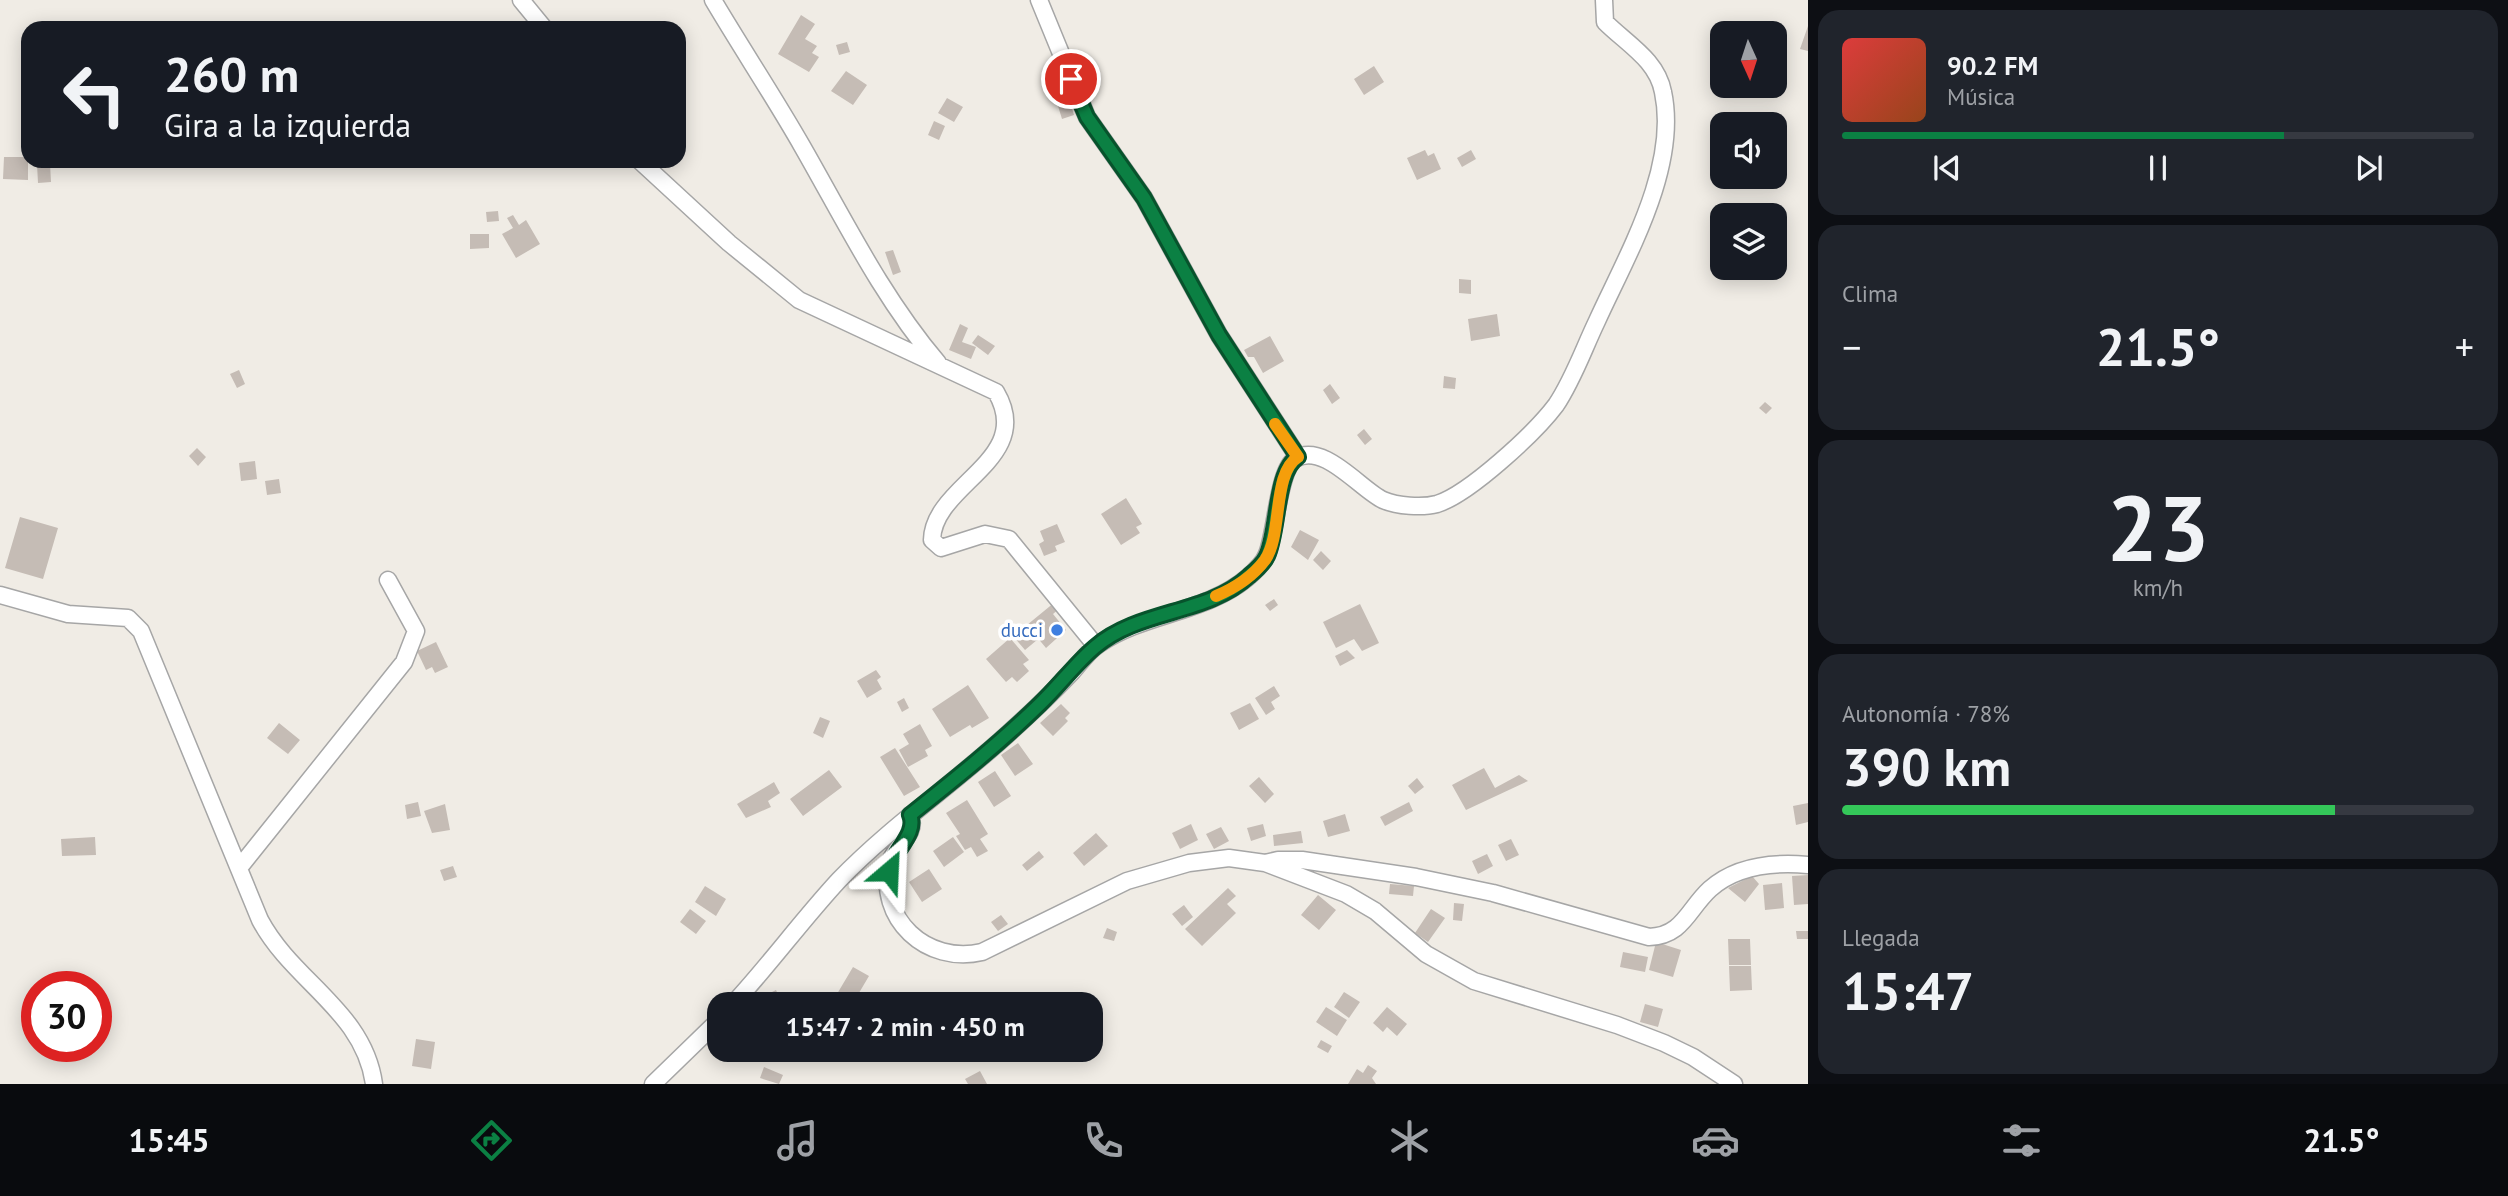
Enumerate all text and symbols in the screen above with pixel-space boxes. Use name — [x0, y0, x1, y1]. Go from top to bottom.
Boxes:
north arrow — [1710, 21, 1787, 98]
map controls — [1710, 21, 1787, 280]
text: 260 m — [164, 42, 299, 106]
icon: left — [49, 49, 140, 140]
pin — [1041, 49, 1101, 109]
text: 90.2 FM — [1947, 49, 2038, 82]
icon: arrive — [1052, 60, 1090, 98]
text: Música — [1947, 82, 2015, 111]
text: Gira a la izquierda — [164, 104, 411, 146]
button: sound — [1710, 112, 1787, 189]
icon: previous — [1928, 149, 1966, 187]
icon: pause — [2139, 149, 2177, 187]
icon: next — [2350, 149, 2388, 187]
button: layers — [1710, 203, 1787, 280]
text: Clima — [1842, 279, 1898, 308]
text: 21.5° — [2096, 313, 2220, 380]
text: − — [1842, 322, 1861, 371]
text: + — [2455, 322, 2474, 371]
text: 23 — [2106, 468, 2210, 586]
text: km/h — [2133, 573, 2183, 602]
place label: ducci — [1001, 618, 1043, 642]
marker: ducci — [1049, 622, 1065, 638]
text: Autonomía · 78% — [1842, 699, 2010, 728]
text: 390 km — [1842, 733, 2011, 800]
position arrow — [852, 834, 926, 908]
text: Llegada — [1842, 923, 1920, 952]
text: 15:47 — [1842, 957, 1974, 1024]
speed limit sign: 30 — [21, 971, 112, 1062]
text: 15:47 · 2 min · 450 m — [785, 1010, 1025, 1043]
icon: directions — [467, 1116, 516, 1165]
icon: music — [773, 1116, 822, 1165]
icon: phone — [1079, 1116, 1128, 1165]
icon: climate — [1385, 1116, 1434, 1165]
icon: car — [1691, 1116, 1740, 1165]
icon: filters — [1997, 1116, 2046, 1165]
text: 15:45 — [129, 1119, 210, 1161]
text: 21.5° — [2303, 1119, 2379, 1161]

